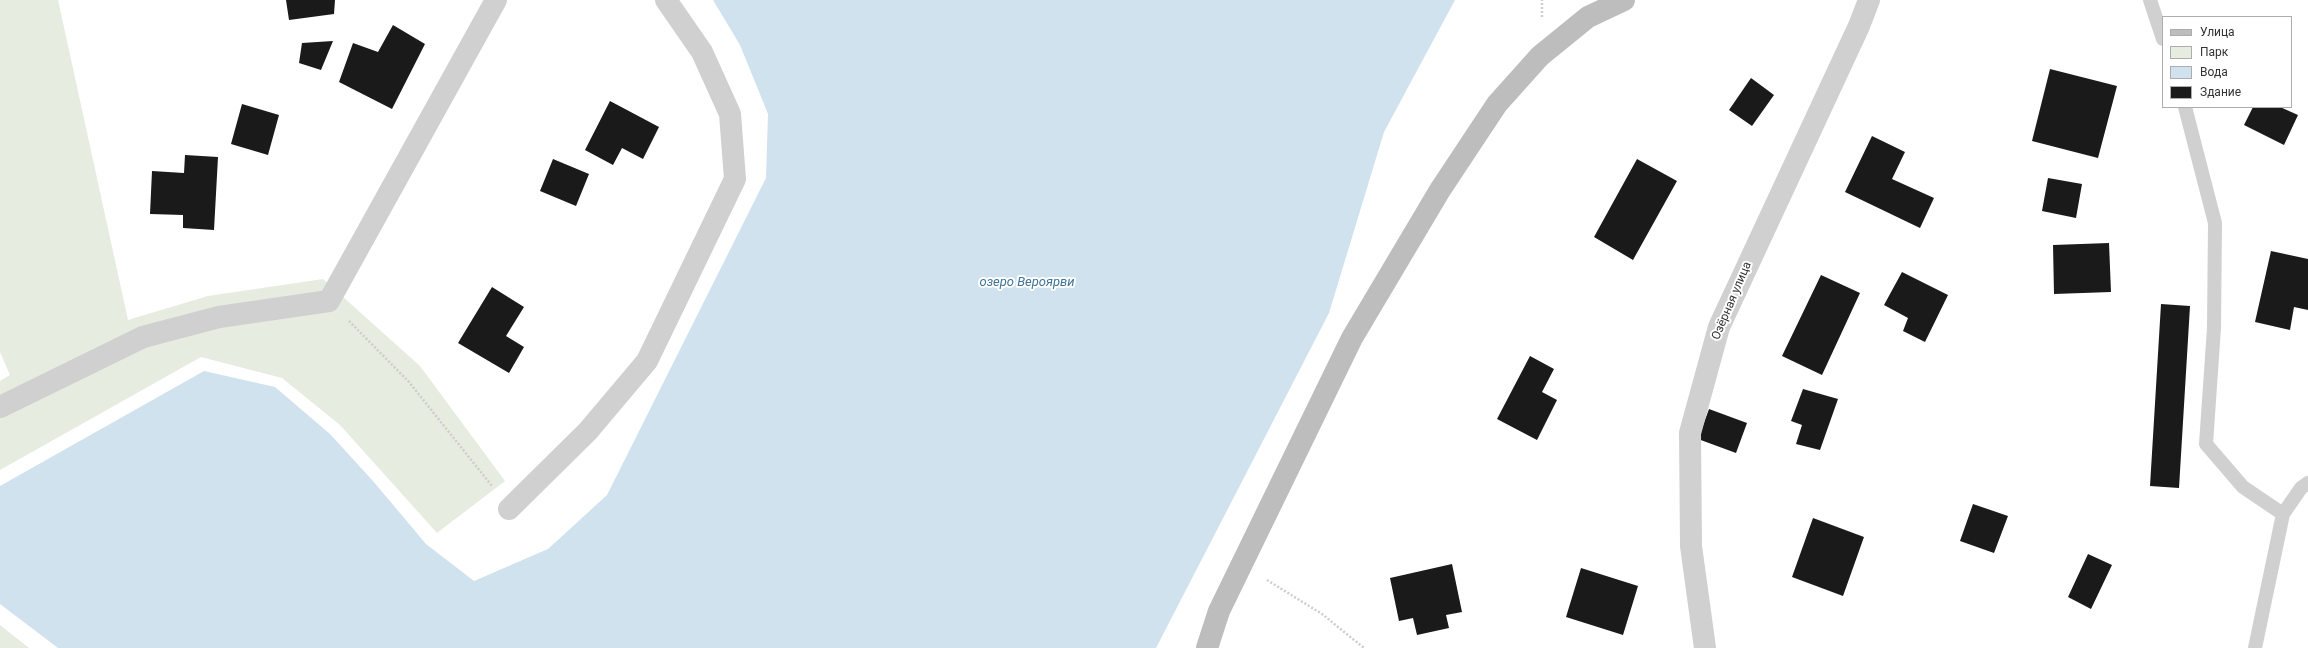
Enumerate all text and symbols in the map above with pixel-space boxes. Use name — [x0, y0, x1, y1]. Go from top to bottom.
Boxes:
legend — [2162, 16, 2292, 108]
text: Улица — [2200, 25, 2235, 39]
text: Парк — [2200, 45, 2228, 59]
text: Вода — [2200, 65, 2228, 79]
text: Здание — [2200, 85, 2241, 99]
street label: Озёрная улица — [1709, 260, 1755, 342]
water label: озеро Вероярви — [979, 275, 1075, 291]

